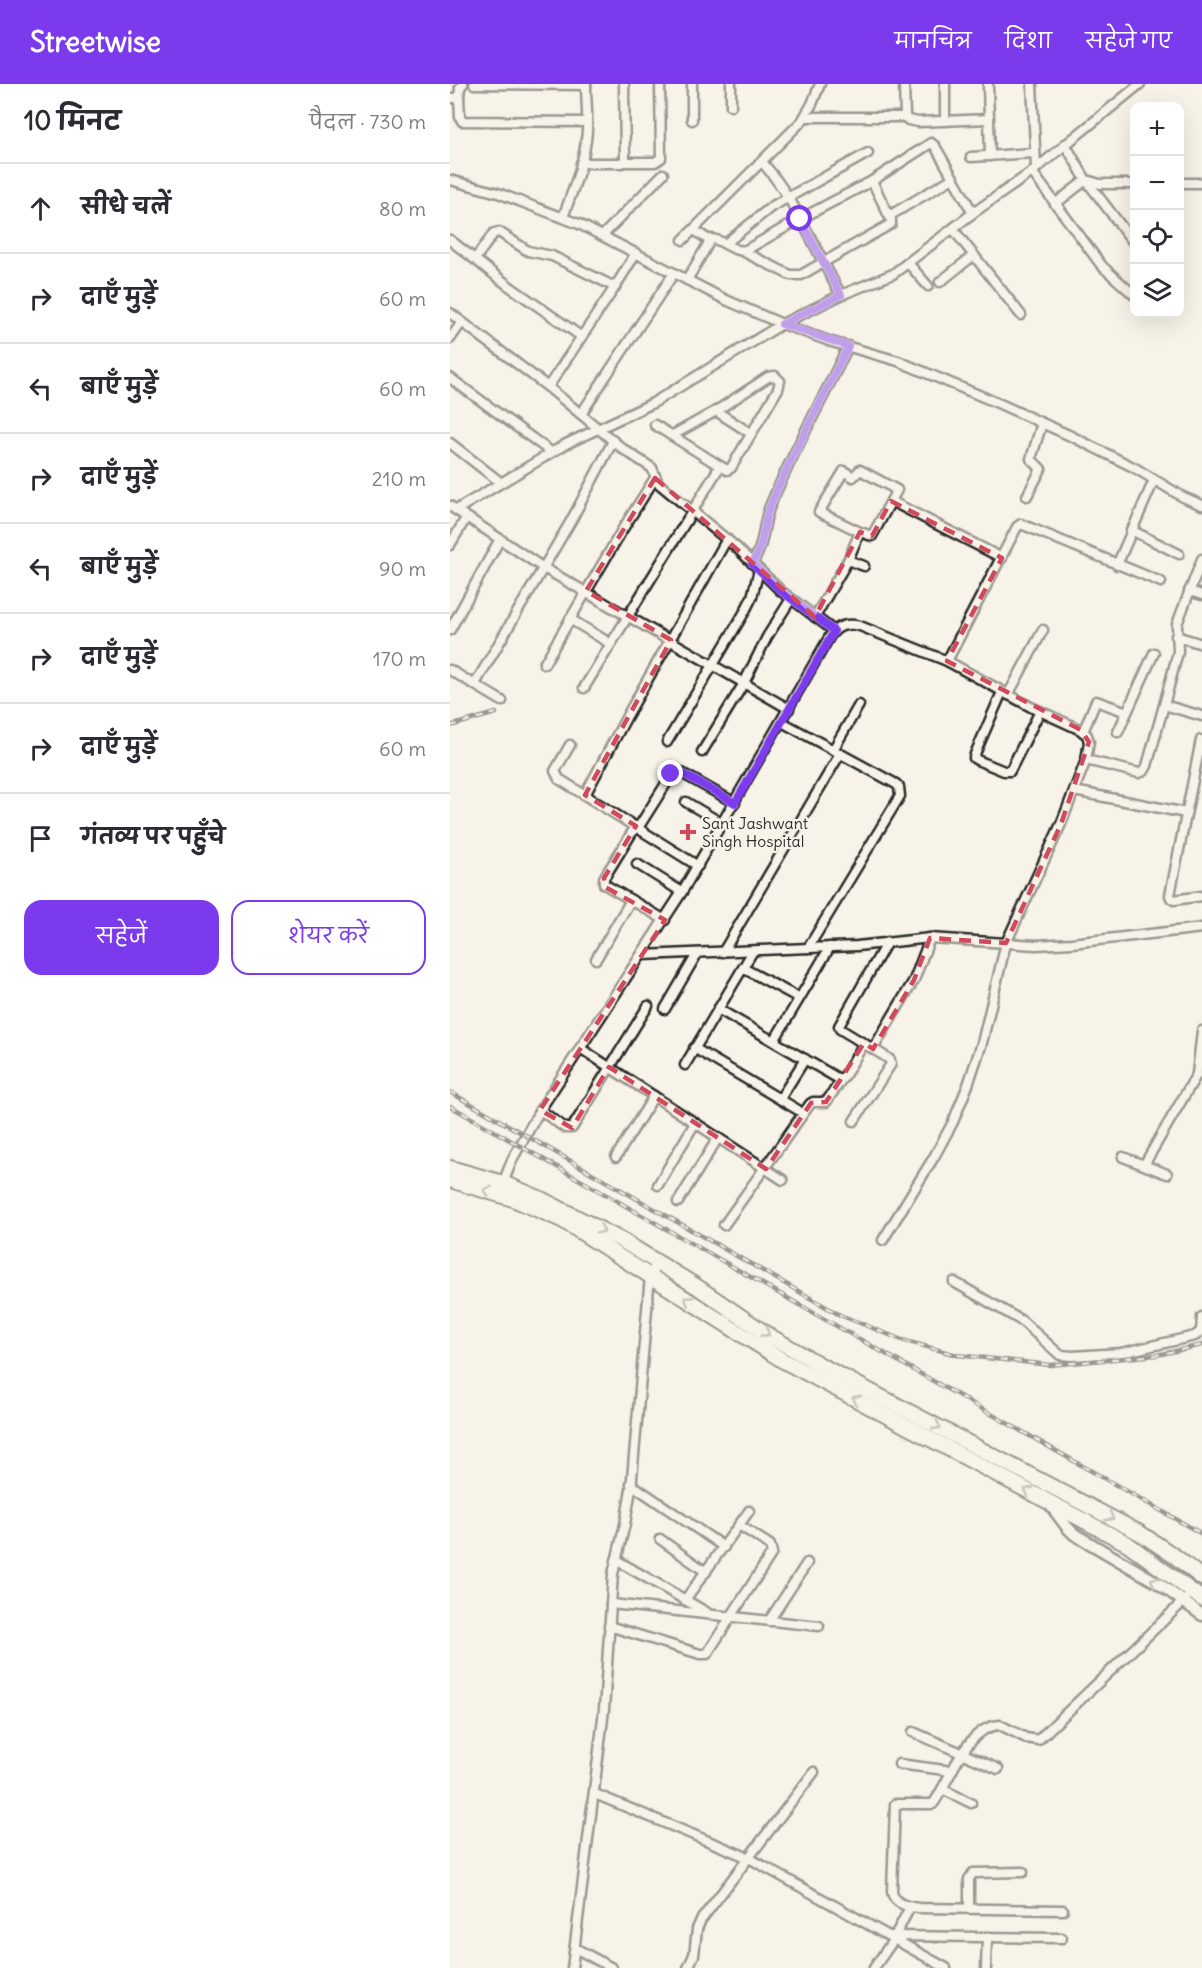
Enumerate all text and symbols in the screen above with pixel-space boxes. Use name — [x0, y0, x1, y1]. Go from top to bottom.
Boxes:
text: Streetwise — [30, 24, 161, 60]
text: मानचित्र — [894, 27, 972, 54]
text: दिशा — [1005, 27, 1052, 54]
text: सहेजे गए — [1085, 27, 1172, 54]
map controls — [1130, 102, 1184, 318]
button: + — [1130, 102, 1184, 156]
text: 10 मिनट — [24, 104, 121, 137]
text: पैदल · 730 m — [309, 109, 426, 134]
button: − — [1130, 156, 1184, 210]
icon: ahead — [24, 192, 57, 225]
text: सीधे चलें — [81, 192, 171, 220]
text: 80 m — [379, 196, 426, 221]
route start — [786, 205, 812, 231]
button: locate — [1130, 210, 1184, 264]
button: layers — [1130, 264, 1184, 318]
icon: right — [24, 282, 57, 315]
text: दाएँ मुड़ें — [81, 282, 157, 310]
text: 60 m — [379, 286, 426, 311]
icon: left — [24, 372, 57, 405]
text: बाएँ मुड़ें — [81, 372, 158, 400]
text: 60 m — [379, 376, 426, 401]
icon: right — [24, 462, 57, 495]
text: दाएँ मुड़ें — [81, 462, 157, 490]
text: 210 m — [372, 466, 426, 491]
icon: left — [24, 552, 57, 585]
text: बाएँ मुड़ें — [81, 552, 158, 580]
text: 90 m — [379, 556, 426, 581]
icon: right — [24, 642, 57, 675]
text: दाएँ मुड़ें — [81, 642, 157, 670]
text: 170 m — [373, 646, 426, 671]
icon: right — [24, 732, 57, 765]
text: दाएँ मुड़ें — [81, 732, 157, 760]
text: 60 m — [379, 736, 426, 761]
route end — [657, 760, 683, 786]
place label: Sant Jashwant Singh Hospital — [702, 813, 809, 851]
icon: arrive — [24, 822, 57, 855]
text: गंतव्य पर पहुँचे — [81, 822, 225, 850]
marker: Sant Jashwant Singh Hospital — [679, 823, 697, 841]
button: सहेजें — [24, 900, 219, 975]
button: शेयर करें — [231, 900, 426, 975]
one-way arrow — [482, 1186, 493, 1198]
one-way arrow — [594, 1222, 605, 1234]
one-way arrow — [684, 1296, 694, 1308]
one-way arrow — [760, 1326, 770, 1338]
one-way arrow — [851, 1395, 862, 1407]
one-way arrow — [931, 1419, 941, 1430]
one-way arrow — [1023, 1487, 1034, 1498]
one-way arrow — [1103, 1510, 1114, 1521]
one-way arrow — [1150, 1577, 1160, 1589]

